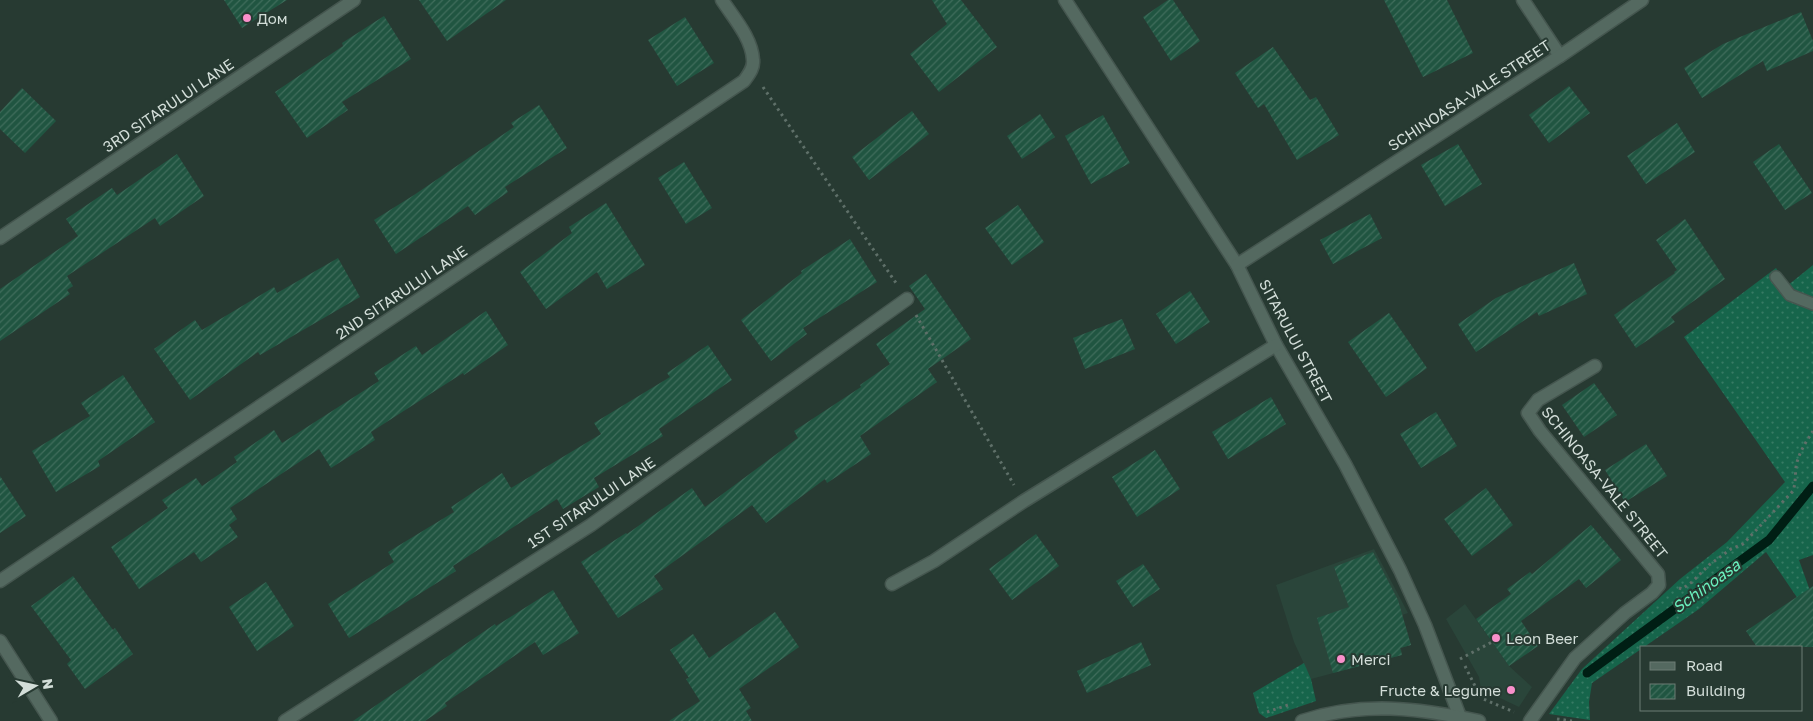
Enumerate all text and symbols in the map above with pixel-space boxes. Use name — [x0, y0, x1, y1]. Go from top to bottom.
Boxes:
place label: Дом — [257, 9, 288, 27]
marker: Дом — [241, 12, 253, 24]
street label: SCHINOASA-VALE STREET — [1384, 36, 1554, 154]
street label: 3RD SITARULUI LANE — [99, 55, 237, 155]
street label: 2ND SITARULUI LANE — [332, 241, 470, 343]
street label: SITARULUI STREET — [1256, 276, 1336, 406]
street label: SCHINOASA-VALE STREET — [1538, 402, 1672, 562]
street label: 1ST SITARULUI LANE — [524, 452, 658, 552]
water label: Schinoasa — [1668, 554, 1745, 617]
place label: Leon Beer — [1506, 629, 1579, 647]
marker: Leon Beer — [1490, 632, 1502, 644]
legend — [1640, 646, 1803, 711]
place label: Merci — [1351, 650, 1391, 668]
marker: Merci — [1335, 653, 1347, 665]
text: Road — [1686, 656, 1723, 674]
north arrow — [10, 661, 60, 711]
text: N — [39, 677, 58, 690]
place label: Fructe & Legume — [1379, 681, 1501, 699]
text: Building — [1686, 681, 1746, 699]
marker: Fructe & Legume — [1505, 684, 1517, 696]

